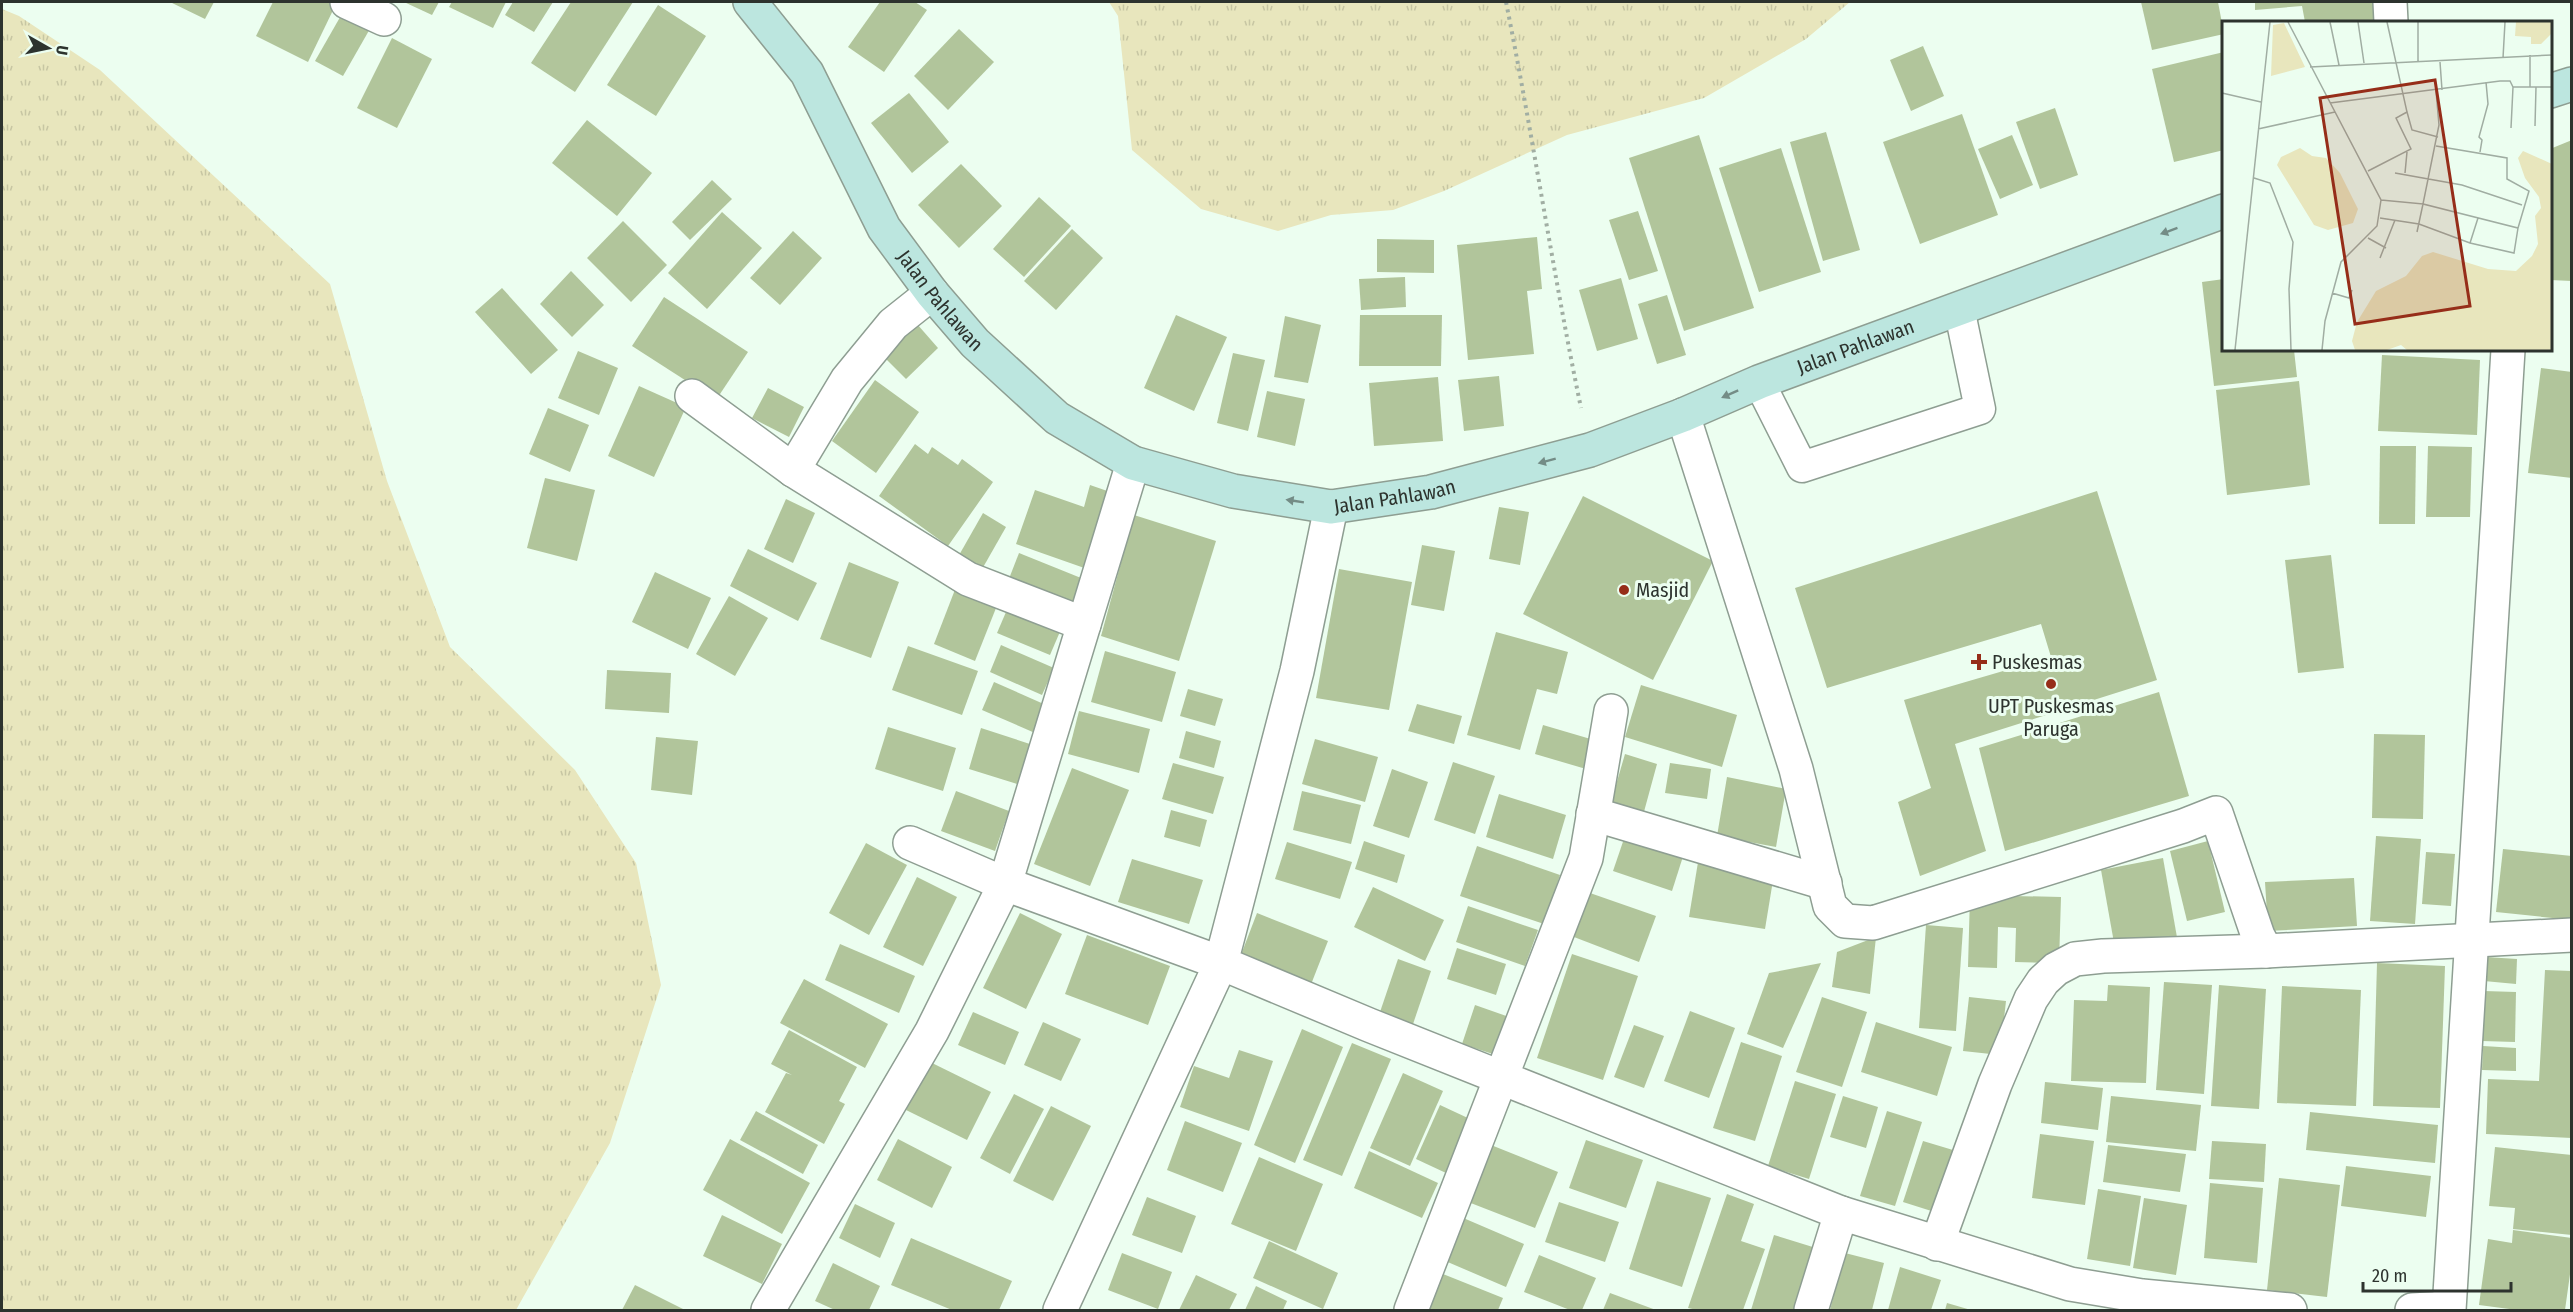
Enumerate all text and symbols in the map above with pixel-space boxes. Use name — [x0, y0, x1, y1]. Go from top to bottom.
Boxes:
north arrow — [18, 18, 78, 78]
inset map — [2222, 21, 2552, 351]
text: U — [52, 44, 72, 56]
one-way arrow — [2159, 227, 2177, 237]
street label: Jalan Pahlawan — [892, 245, 988, 356]
street label: Jalan Pahlawan — [1793, 314, 1917, 379]
one-way arrow — [1721, 390, 1739, 400]
one-way arrow — [1538, 457, 1556, 466]
street label: Jalan Pahlawan — [1332, 474, 1458, 518]
one-way arrow — [1285, 496, 1304, 505]
place label: Masjid — [1636, 578, 1689, 602]
marker: Masjid — [1617, 583, 1631, 597]
place label: Puskesmas — [1992, 650, 2082, 674]
marker: Puskesmas — [1970, 653, 1988, 671]
marker: UPT Puskesmas Paruga — [2044, 677, 2058, 691]
place label: UPT Puskesmas Paruga — [1988, 694, 2114, 741]
scale bar — [2363, 1255, 2512, 1293]
text: 20 m — [2372, 1265, 2407, 1287]

